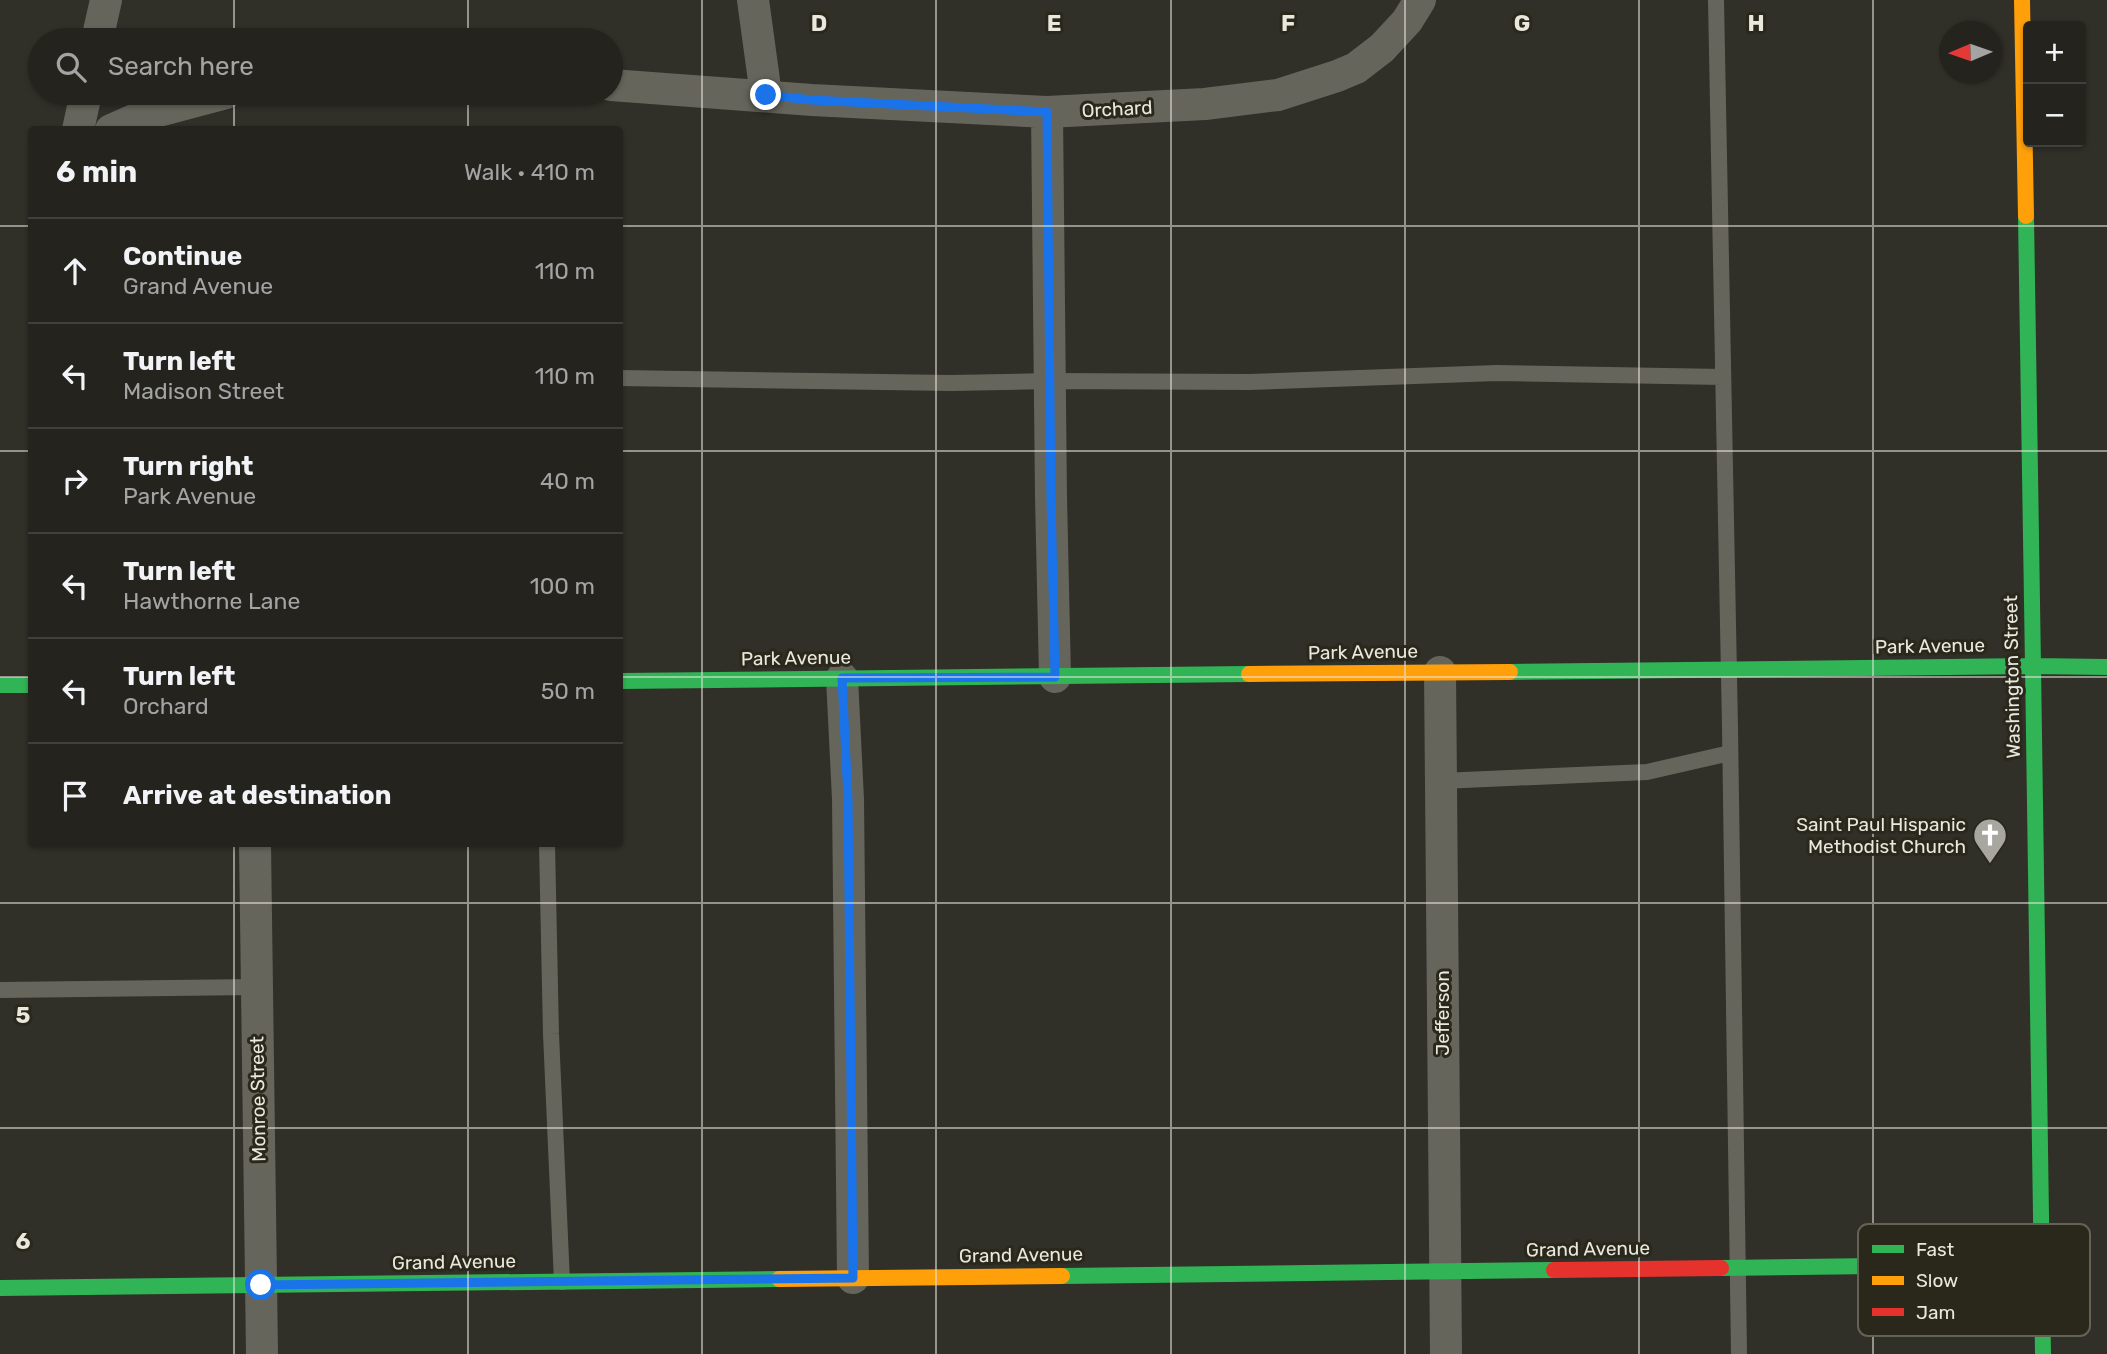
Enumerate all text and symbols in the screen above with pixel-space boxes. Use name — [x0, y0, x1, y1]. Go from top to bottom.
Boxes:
text: D — [811, 9, 827, 37]
text: E — [1047, 9, 1061, 37]
text: F — [1281, 9, 1295, 37]
text: G — [1514, 9, 1530, 37]
text: H — [1747, 9, 1765, 37]
north arrow — [1939, 21, 2002, 84]
map controls — [2023, 21, 2086, 147]
button: + — [2023, 21, 2086, 84]
search box — [28, 28, 623, 105]
icon: search — [52, 48, 90, 86]
text: Search here — [108, 51, 254, 82]
route end — [750, 79, 781, 110]
button: − — [2023, 84, 2086, 147]
street label: Orchard — [1081, 96, 1153, 122]
text: 6 min — [56, 154, 137, 190]
text: Walk · 410 m — [464, 158, 595, 186]
text: Continue — [123, 241, 242, 272]
icon: ahead — [56, 252, 94, 290]
text: 110 m — [535, 257, 595, 285]
text: Grand Avenue — [123, 272, 273, 300]
text: Turn left — [123, 346, 235, 377]
icon: left — [56, 357, 94, 395]
text: 110 m — [535, 362, 595, 390]
text: Madison Street — [123, 377, 284, 405]
text: Turn right — [123, 451, 253, 482]
icon: right — [56, 462, 94, 500]
text: 40 m — [540, 467, 595, 495]
text: Park Avenue — [123, 482, 256, 510]
text: Turn left — [123, 556, 235, 587]
icon: left — [56, 567, 94, 605]
text: 100 m — [530, 572, 595, 600]
text: Hawthorne Lane — [123, 587, 300, 615]
street label: Washington Street — [1999, 595, 2025, 759]
street label: Park Avenue — [1875, 634, 1985, 658]
street label: Park Avenue — [1308, 640, 1418, 664]
street label: Park Avenue — [741, 646, 851, 670]
text: Turn left — [123, 661, 235, 692]
icon: left — [56, 672, 94, 710]
text: 50 m — [541, 677, 595, 705]
text: Orchard — [123, 692, 209, 720]
icon: arrive — [56, 777, 94, 815]
text: Arrive at destination — [123, 780, 391, 811]
place label: Saint Paul Hispanic Methodist Church — [1796, 813, 1966, 858]
church icon: Saint Paul Hispanic Methodist Church — [1971, 816, 2009, 865]
street label: Jefferson — [1431, 970, 1454, 1056]
text: 5 — [16, 1001, 31, 1029]
street label: Monroe Street — [245, 1035, 271, 1162]
legend — [1858, 1224, 2090, 1336]
text: 6 — [16, 1227, 31, 1255]
street label: Grand Avenue — [1526, 1236, 1650, 1262]
text: Fast — [1916, 1238, 1955, 1261]
street label: Grand Avenue — [959, 1242, 1083, 1268]
street label: Grand Avenue — [392, 1249, 516, 1275]
route start — [245, 1269, 276, 1300]
text: Slow — [1916, 1269, 1958, 1292]
text: Jam — [1916, 1301, 1955, 1324]

